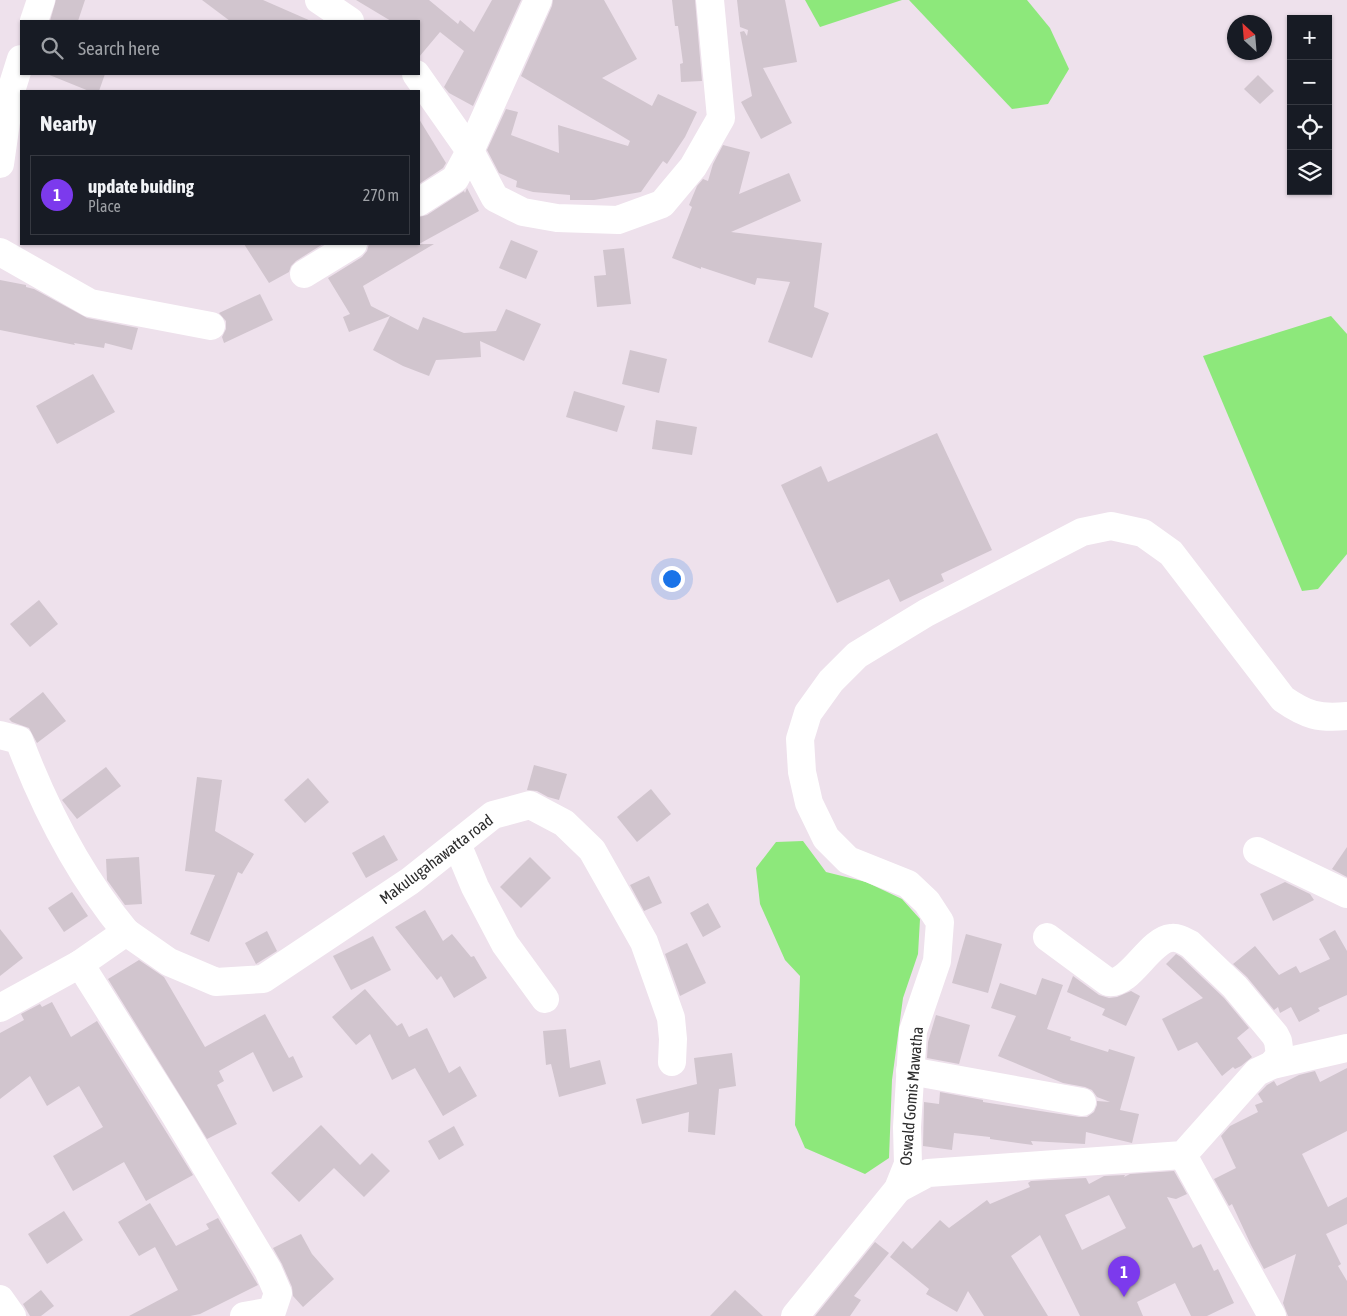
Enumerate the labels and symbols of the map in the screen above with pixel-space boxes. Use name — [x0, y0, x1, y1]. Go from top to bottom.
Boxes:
north arrow — [1227, 15, 1272, 60]
your location — [659, 566, 685, 592]
street label: Makulugahawatta road — [376, 811, 497, 908]
street label: Oswald Gomis Mawatha — [896, 1026, 926, 1166]
pin: 1 — [1108, 1256, 1140, 1297]

